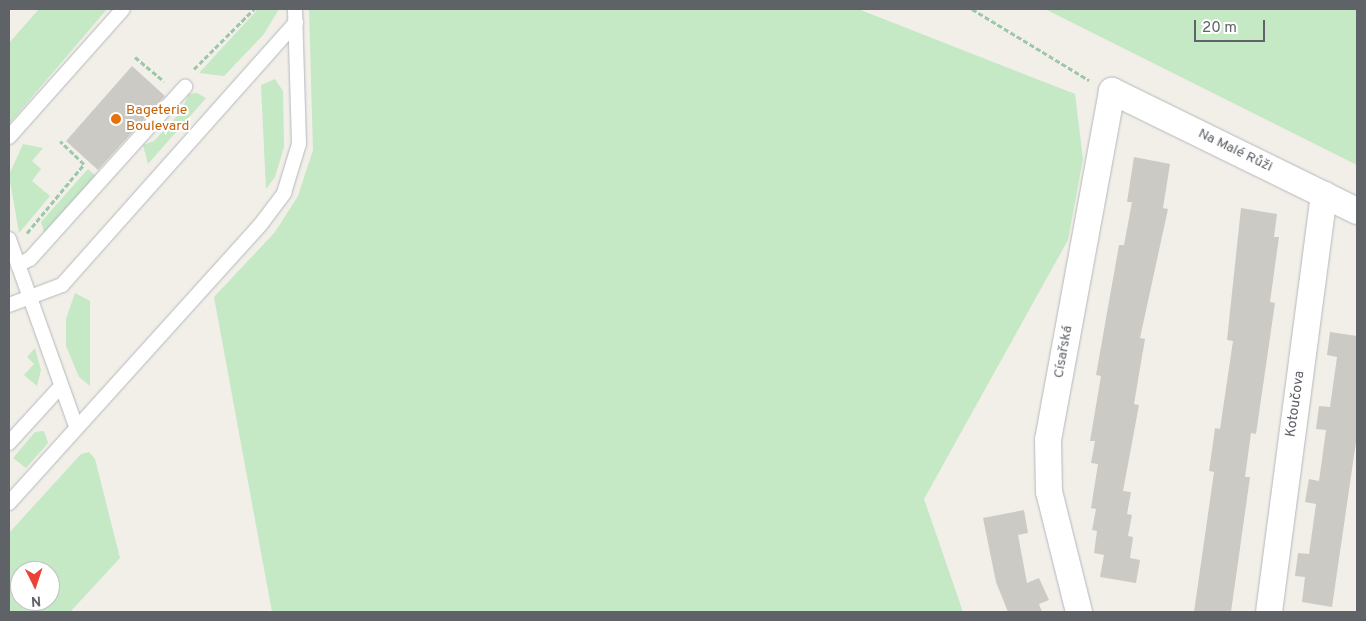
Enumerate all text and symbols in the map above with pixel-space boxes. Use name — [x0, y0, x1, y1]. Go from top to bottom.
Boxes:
scale bar — [1196, 10, 1267, 42]
text: 20 m — [1202, 19, 1237, 38]
place label: Bageterie Boulevard — [126, 103, 189, 136]
marker: Bageterie Boulevard — [110, 113, 122, 125]
street label: Na Malé Růži — [1195, 126, 1275, 176]
street label: Císařská — [1051, 324, 1077, 380]
street label: Kotoučova — [1283, 370, 1309, 438]
north arrow — [10, 561, 60, 611]
text: N — [30, 592, 42, 609]

